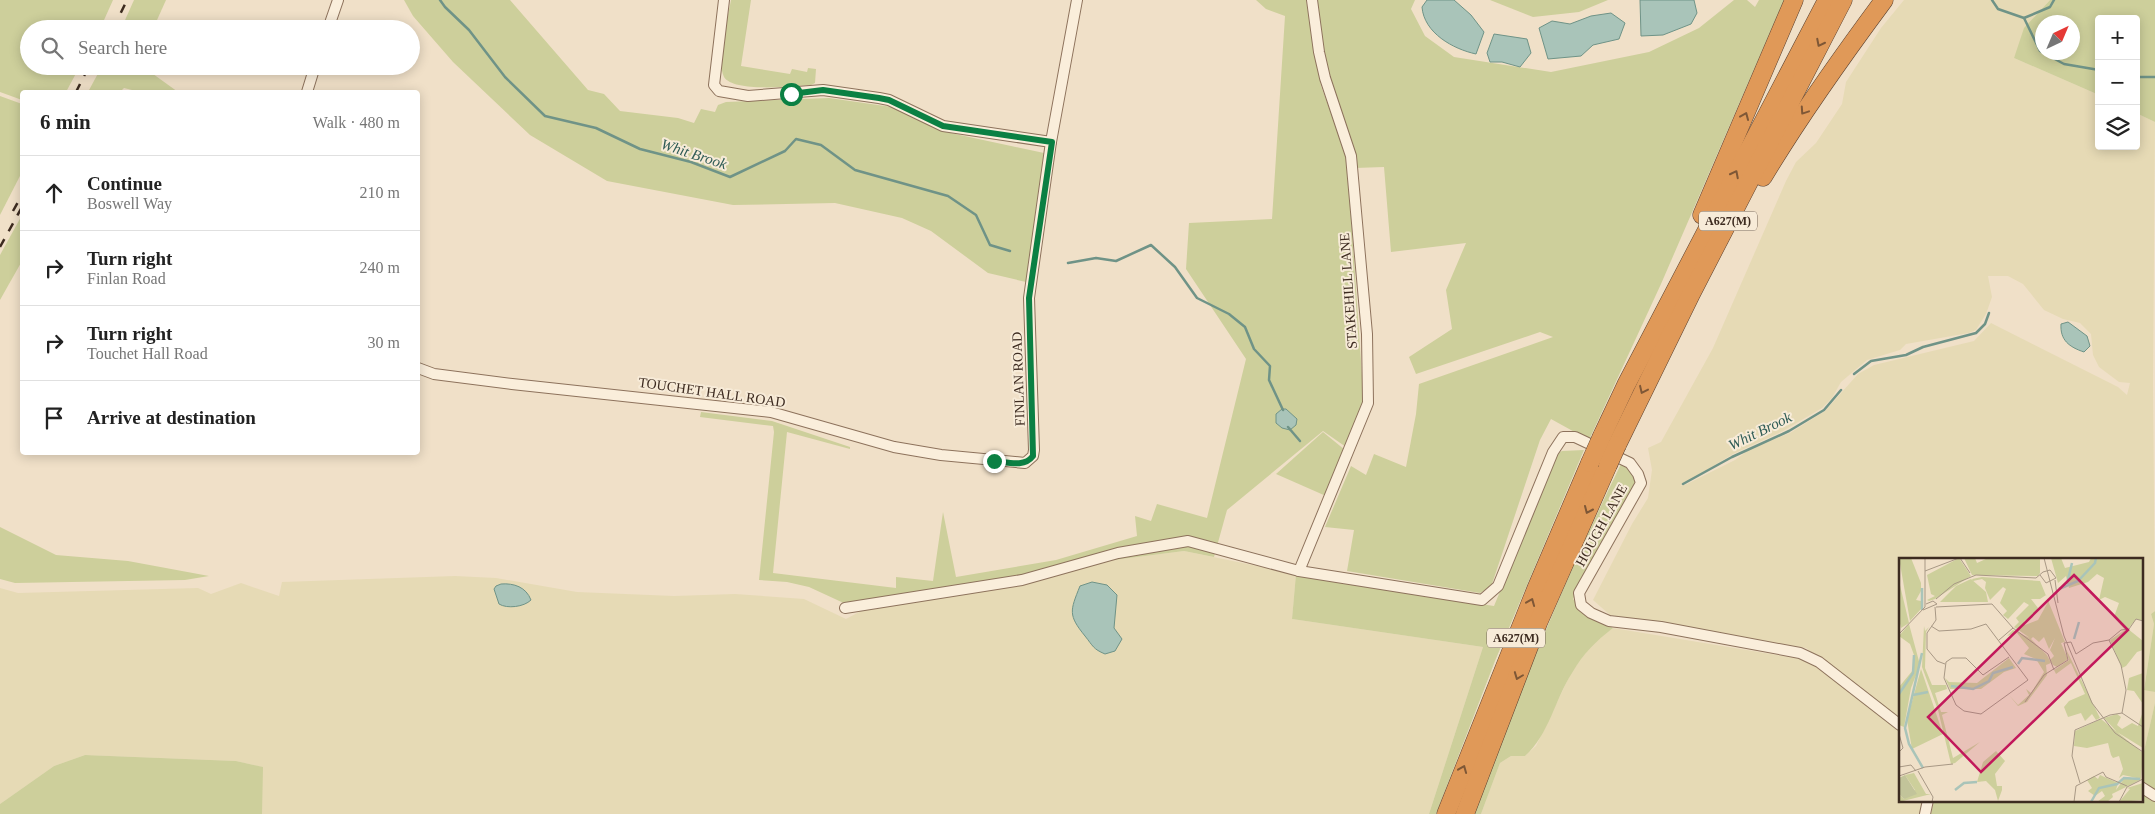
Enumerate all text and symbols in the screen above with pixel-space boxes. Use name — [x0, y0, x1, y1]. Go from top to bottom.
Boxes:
north arrow — [2035, 15, 2080, 60]
map controls — [2095, 15, 2140, 150]
button: + — [2095, 15, 2140, 60]
search box — [20, 20, 420, 75]
icon: search — [38, 34, 66, 62]
text: Search here — [78, 37, 167, 58]
one-way arrow — [1816, 37, 1826, 46]
button: − — [2095, 60, 2140, 105]
route start — [780, 83, 803, 106]
one-way arrow — [1801, 105, 1811, 114]
button: layers — [2095, 105, 2140, 150]
text: 6 min — [40, 110, 91, 134]
one-way arrow — [1738, 112, 1749, 121]
text: Walk · 480 m — [313, 114, 400, 131]
water label: Whit Brook — [659, 136, 729, 172]
one-way arrow — [1729, 170, 1739, 179]
text: Continue — [87, 173, 162, 194]
icon: ahead — [40, 179, 68, 207]
text: 210 m — [360, 184, 400, 201]
text: Boswell Way — [87, 195, 172, 212]
road number: A627(M) — [1699, 212, 1757, 230]
street label: STAKEHILL LANE — [1337, 232, 1360, 349]
text: Turn right — [87, 248, 172, 269]
icon: right — [40, 254, 68, 282]
text: 240 m — [360, 259, 400, 276]
text: Finlan Road — [87, 270, 166, 287]
text: Turn right — [87, 323, 172, 344]
icon: right — [40, 329, 68, 357]
street label: FINLAN ROAD — [1009, 331, 1028, 426]
text: 30 m — [368, 334, 400, 351]
text: Touchet Hall Road — [87, 345, 208, 362]
street label: TOUCHET HALL ROAD — [637, 375, 786, 410]
one-way arrow — [1639, 385, 1649, 394]
icon: arrive — [40, 404, 68, 432]
text: Arrive at destination — [87, 407, 256, 428]
water label: Whit Brook — [1726, 409, 1794, 453]
route end — [983, 450, 1006, 473]
street label: HOUGH LANE — [1573, 482, 1630, 569]
one-way arrow — [1583, 505, 1594, 514]
inset map — [1899, 558, 2142, 802]
one-way arrow — [1525, 598, 1535, 607]
road number: A627(M) — [1487, 628, 1545, 648]
one-way arrow — [1514, 671, 1524, 680]
one-way arrow — [1457, 765, 1467, 773]

